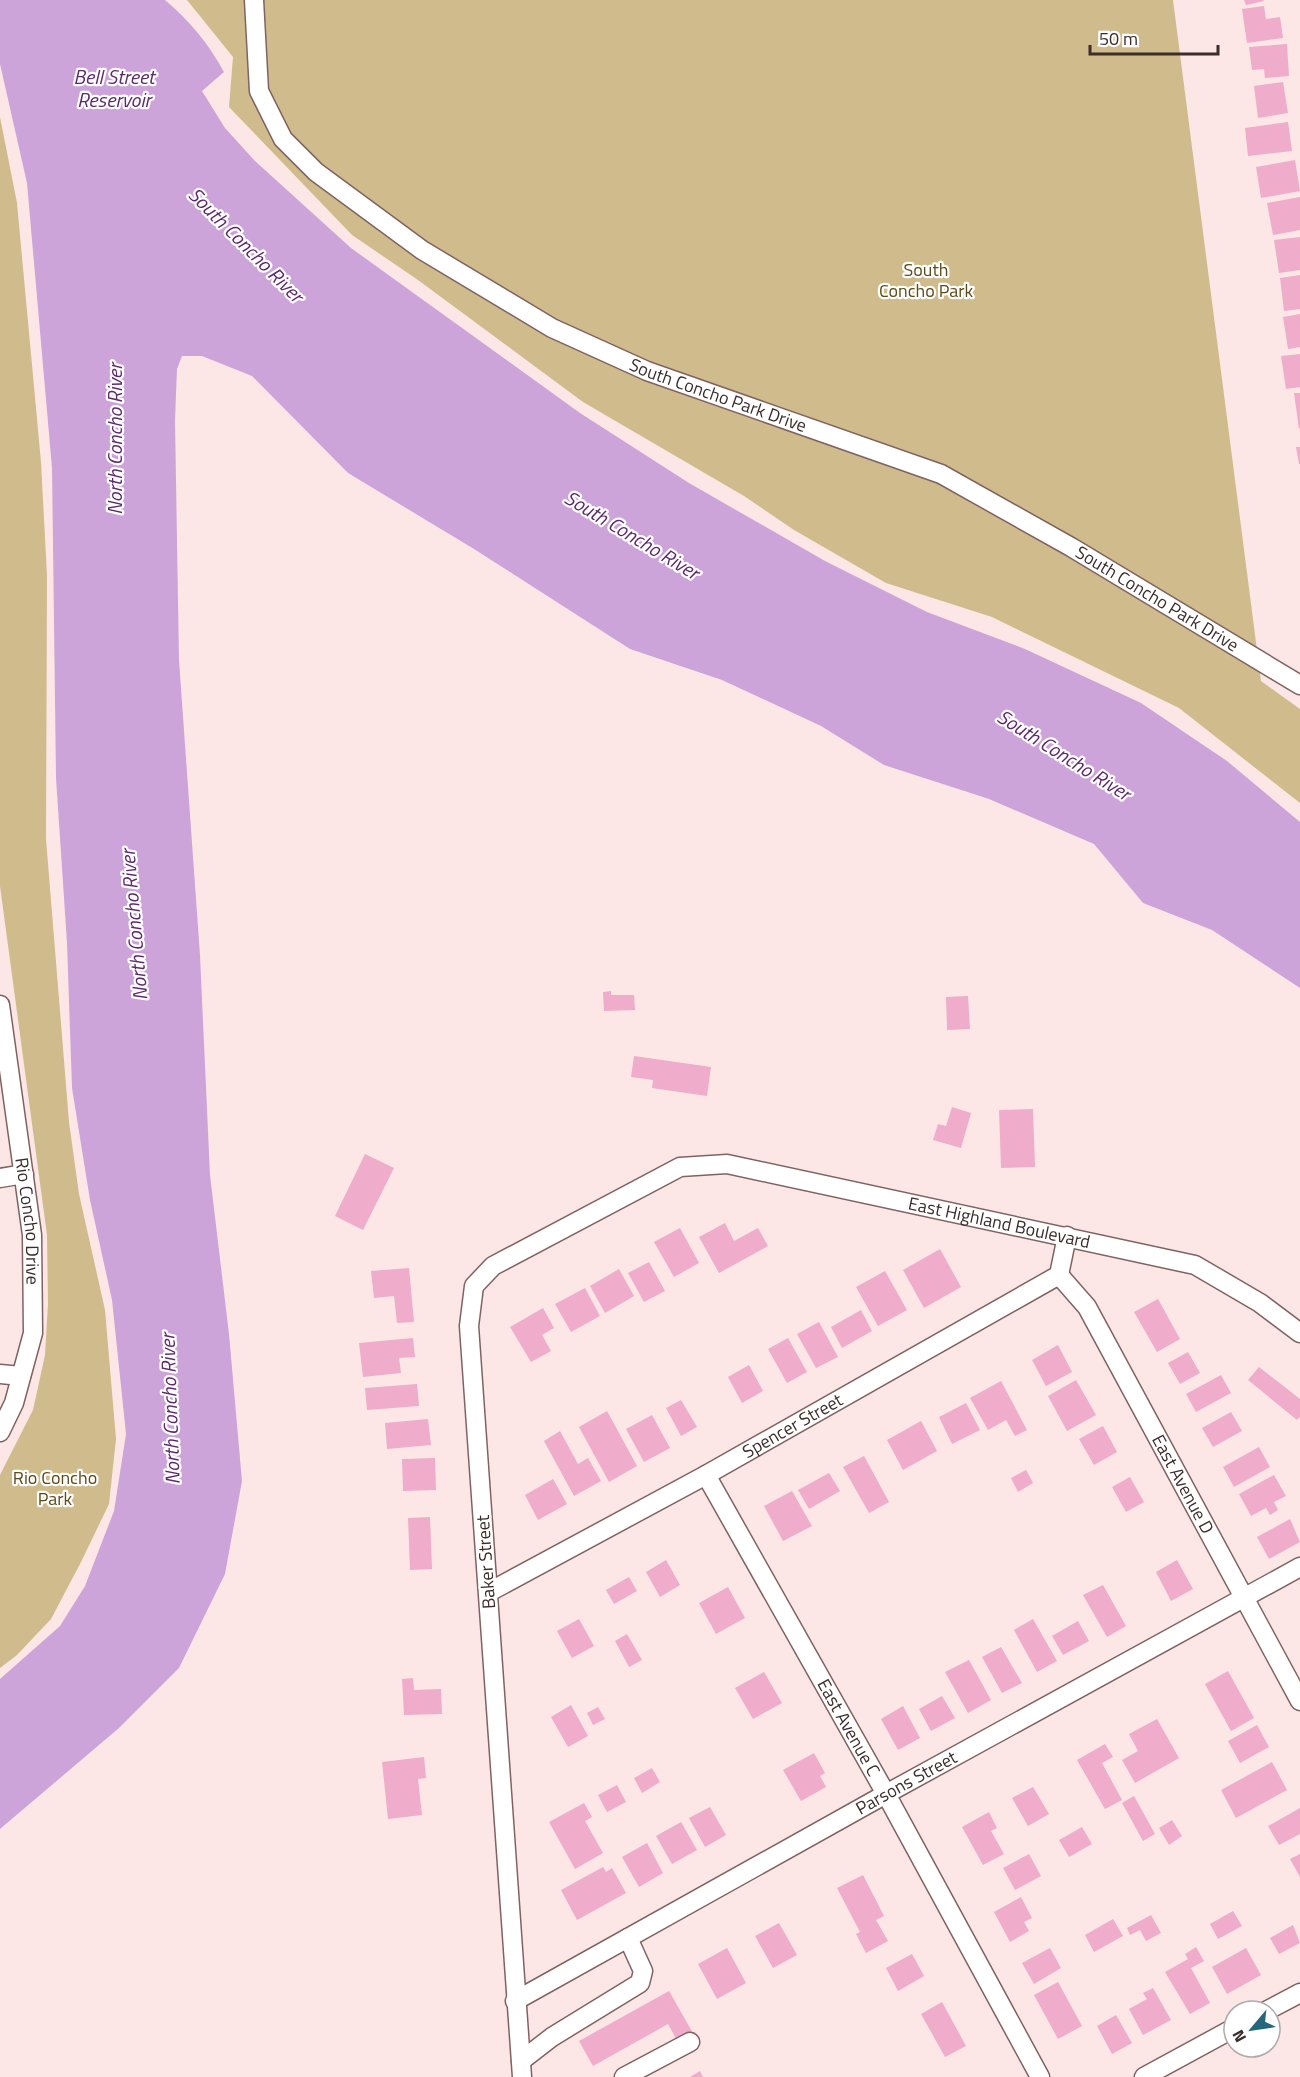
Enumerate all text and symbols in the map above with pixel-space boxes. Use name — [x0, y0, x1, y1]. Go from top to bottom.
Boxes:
scale bar — [1090, 18, 1218, 56]
text: 50 m — [1099, 25, 1138, 52]
water label: Bell Street Reservoir — [74, 61, 157, 115]
water label: South Concho River — [182, 180, 313, 311]
park label: South Concho Park — [879, 256, 973, 304]
street label: South Concho Park Drive — [625, 351, 810, 439]
water label: North Concho River — [99, 361, 130, 515]
water label: South Concho River — [559, 482, 708, 588]
street label: South Concho Park Drive — [1070, 539, 1244, 658]
water label: South Concho River — [991, 701, 1139, 810]
water label: North Concho River — [111, 846, 156, 1002]
street label: Rio Concho Drive — [8, 1156, 47, 1285]
street label: East Highland Boulevard — [906, 1190, 1093, 1255]
water label: North Concho River — [151, 1330, 188, 1485]
street label: Spencer Street — [737, 1386, 848, 1465]
street label: East Avenue D — [1145, 1429, 1221, 1539]
park label: Rio Concho Park — [13, 1464, 97, 1512]
street label: Baker Street — [469, 1513, 502, 1610]
street label: East Avenue C — [811, 1674, 887, 1781]
street label: Parsons Street — [850, 1743, 962, 1821]
north arrow — [1222, 1999, 1282, 2059]
text: N — [1226, 2026, 1252, 2047]

